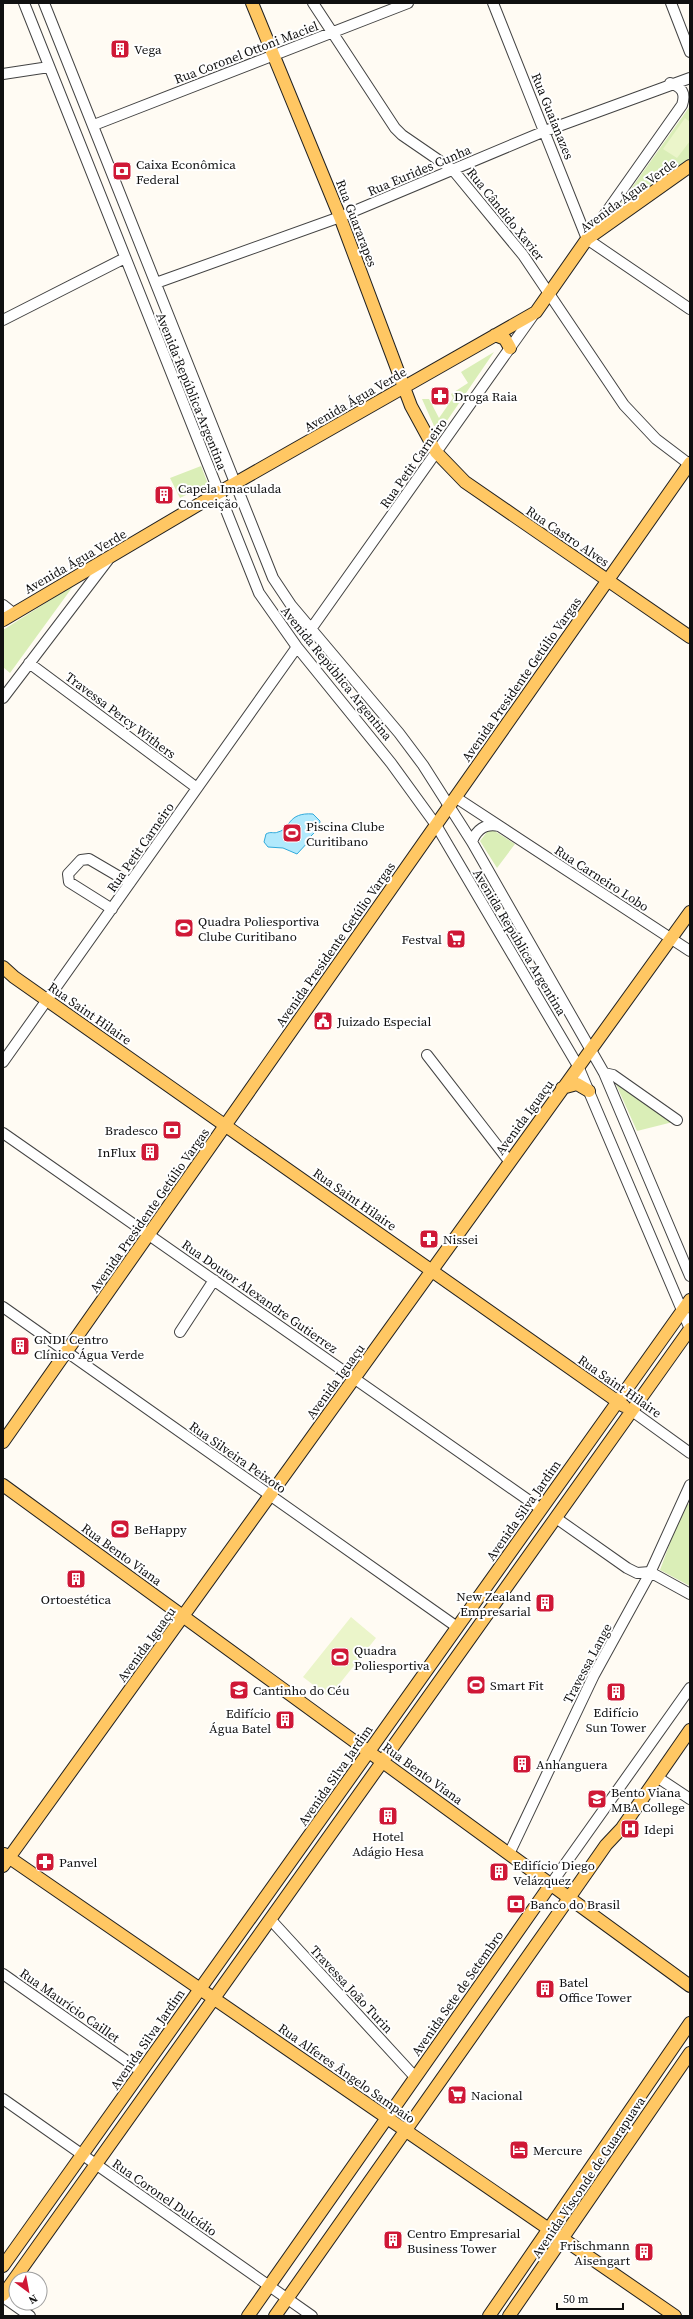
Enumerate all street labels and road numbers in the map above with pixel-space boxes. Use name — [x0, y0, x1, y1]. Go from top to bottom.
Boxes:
street label: Rua Coronel Ottoni Maciel — [172, 17, 321, 88]
street label: Rua Guaianazes — [527, 70, 578, 162]
street label: Rua Eurides Cunha — [365, 141, 474, 200]
street label: Avenida Água Verde — [577, 154, 680, 236]
street label: Rua Cândido Xavier — [463, 165, 548, 264]
street label: Rua Guararapes — [332, 177, 381, 270]
street label: Avenida República Argentina — [152, 310, 231, 473]
street label: Avenida Água Verde — [301, 363, 410, 436]
street label: Rua Petit Carneiro — [376, 415, 451, 512]
street label: Rua Castro Alves — [523, 502, 613, 571]
street label: Avenida Água Verde — [21, 525, 130, 598]
street label: Avenida Presidente Getúlio Vargas — [458, 593, 585, 765]
street label: Avenida República Argentina — [277, 603, 396, 744]
street label: Travessa Percy Withers — [62, 668, 180, 763]
street label: Rua Petit Carneiro — [103, 799, 178, 896]
street label: Rua Carneiro Lobo — [551, 842, 652, 915]
street label: Avenida Presidente Getúlio Vargas — [272, 858, 399, 1030]
street label: Avenida República Argentina — [469, 866, 570, 1019]
street label: Rua Saint Hilaire — [45, 978, 135, 1049]
street label: Avenida Iguaçu — [491, 1076, 558, 1158]
street label: Avenida Presidente Getúlio Vargas — [86, 1124, 213, 1296]
street label: Rua Saint Hilaire — [310, 1164, 400, 1235]
street label: Rua Doutor Alexandre Gutierrez — [178, 1236, 341, 1357]
street label: Avenida Iguaçu — [302, 1340, 369, 1422]
street label: Rua Saint Hilaire — [575, 1351, 665, 1422]
street label: Rua Silveira Peixoto — [186, 1418, 289, 1497]
street label: Avenida Silva Jardim — [482, 1456, 565, 1564]
street label: Rua Bento Viana — [78, 1519, 166, 1590]
street label: Avenida Iguaçu — [113, 1603, 180, 1685]
street label: Travessa Lange — [559, 1620, 616, 1706]
street label: Avenida Silva Jardim — [294, 1721, 377, 1829]
street label: Rua Bento Viana — [379, 1738, 467, 1809]
street label: Avenida Sete de Setembro — [408, 1927, 507, 2059]
street label: Travessa João Turin — [307, 1942, 397, 2037]
street label: Rua Maurício Caillet — [16, 1965, 124, 2047]
street label: Avenida Silva Jardim — [106, 1985, 189, 2093]
street label: Rua Alferes Ângelo Sampaio — [275, 2020, 418, 2127]
street label: Avenida Visconde de Guarapuava — [528, 2093, 649, 2261]
street label: Rua Coronel Dulcídio — [109, 2155, 220, 2240]

